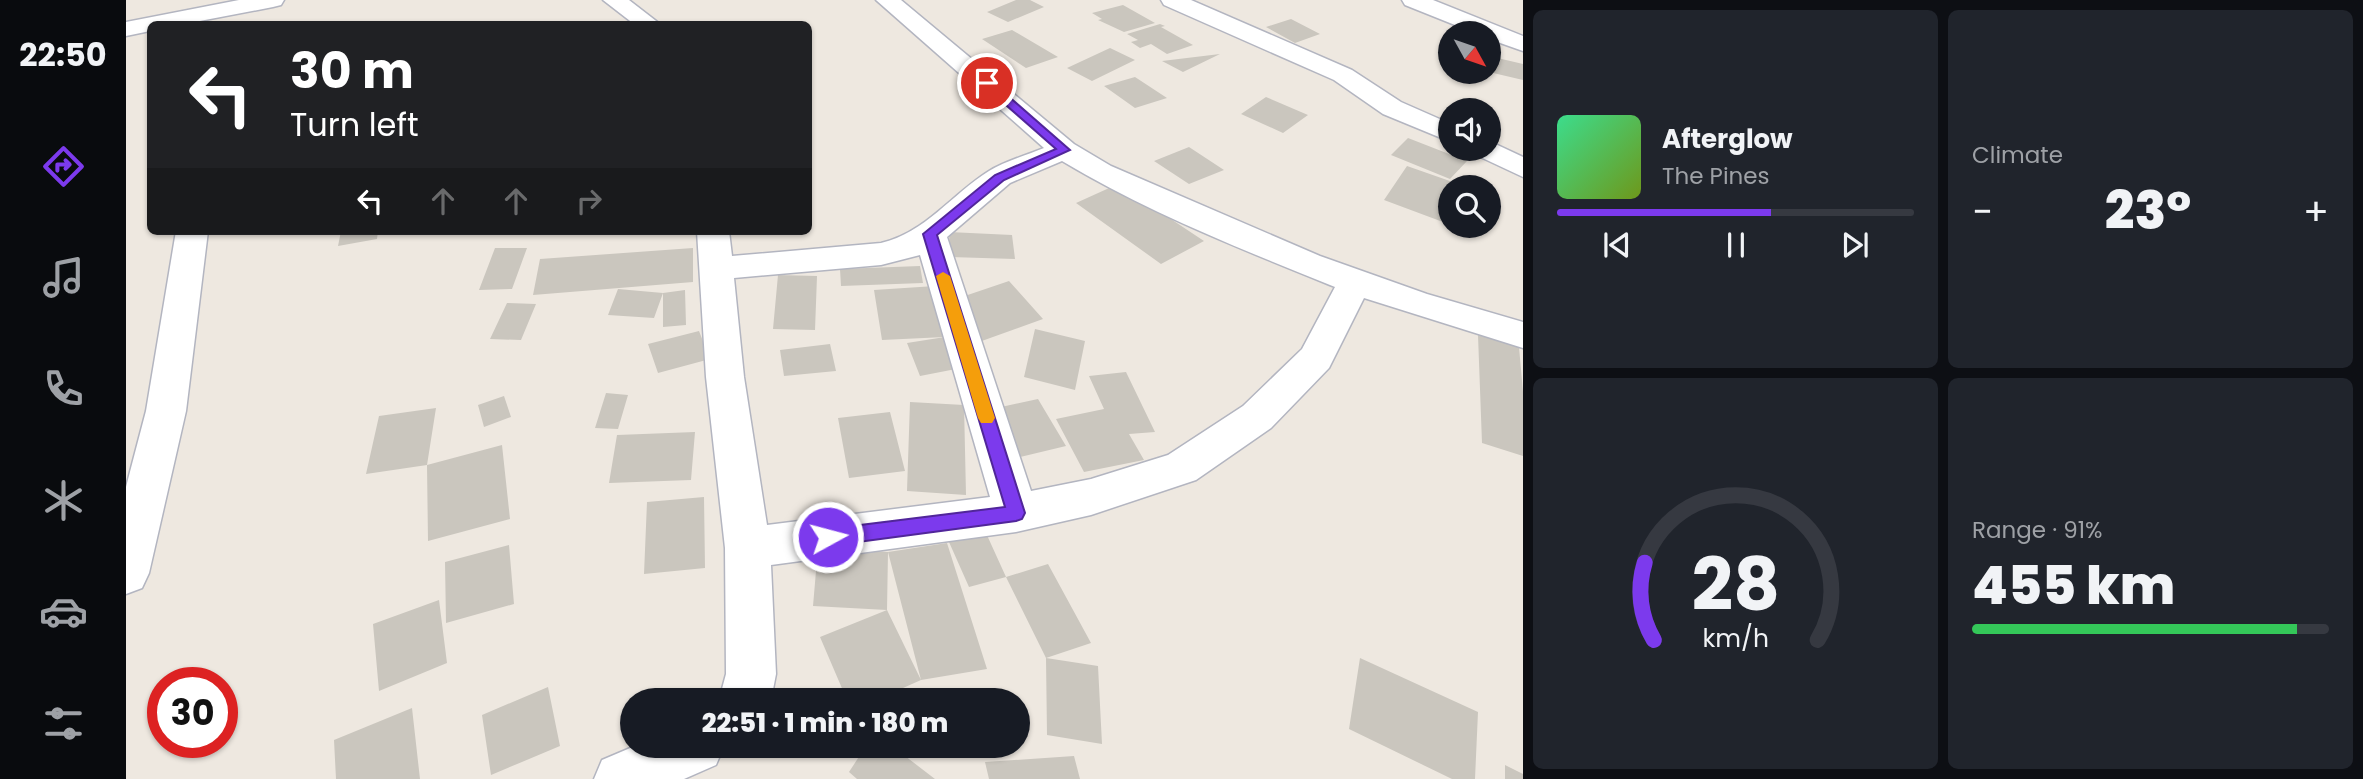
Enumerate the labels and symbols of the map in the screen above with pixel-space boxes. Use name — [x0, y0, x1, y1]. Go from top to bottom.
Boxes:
north arrow — [1438, 21, 1502, 84]
pin — [957, 53, 1017, 113]
position arrow — [791, 500, 865, 574]
speed limit sign: 30 — [147, 667, 238, 758]

